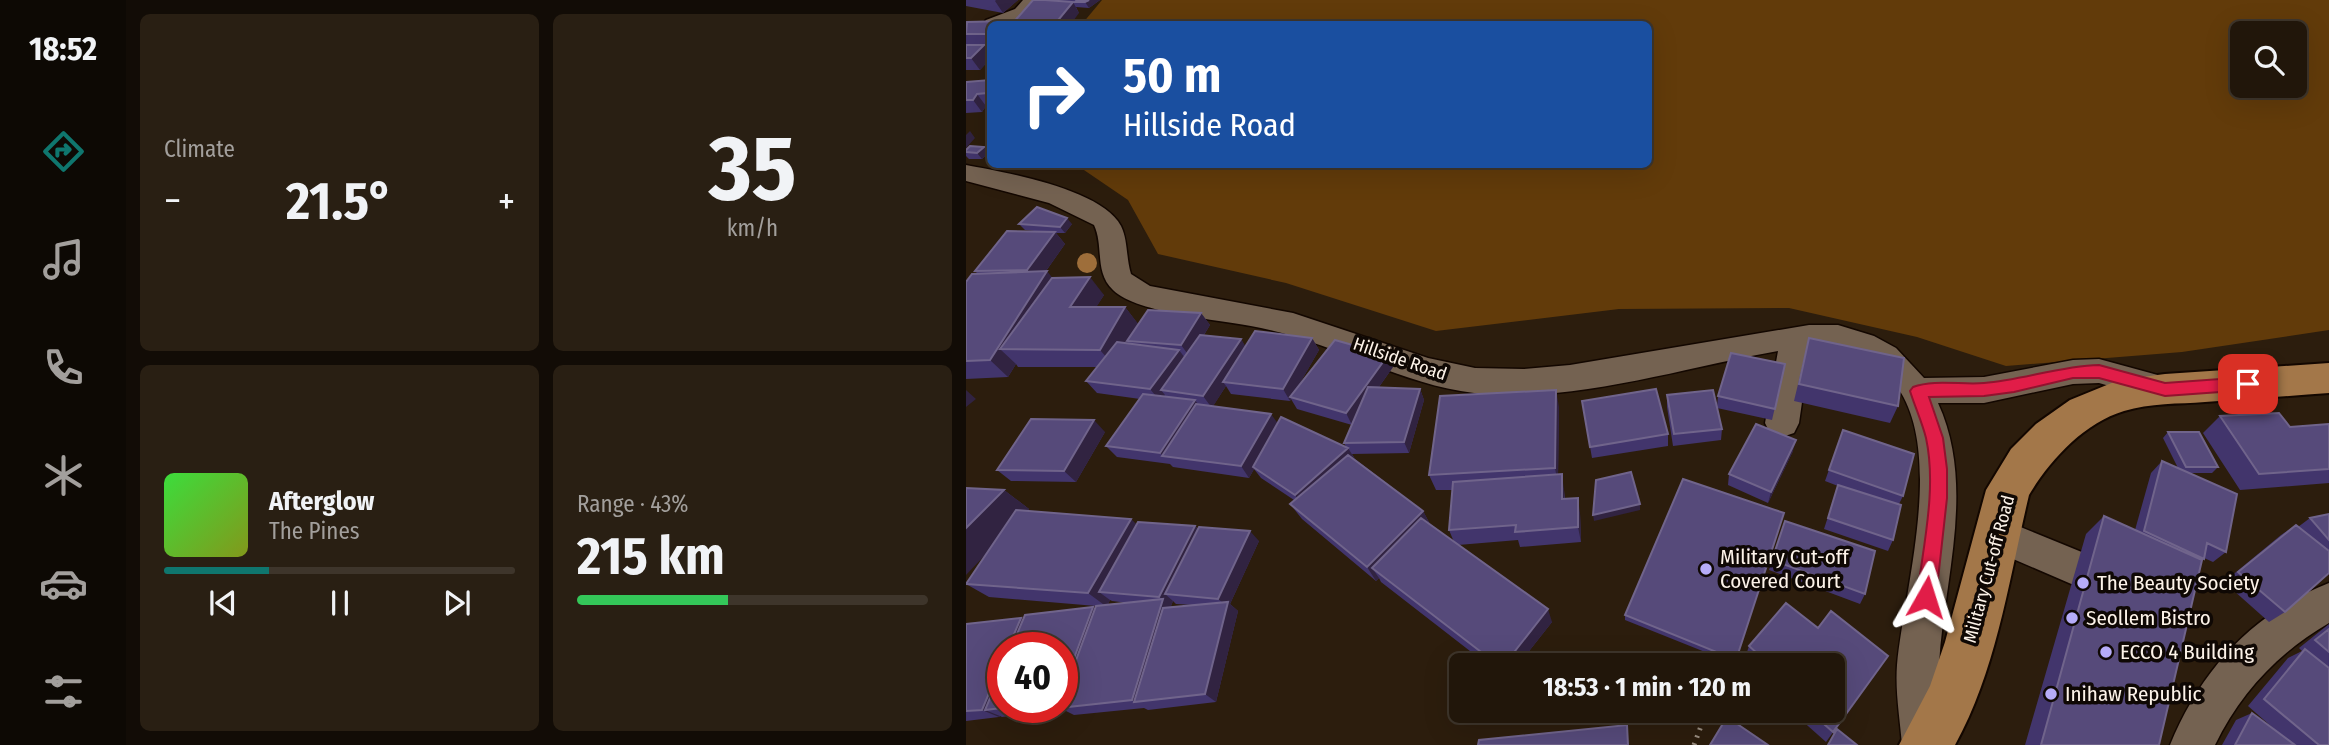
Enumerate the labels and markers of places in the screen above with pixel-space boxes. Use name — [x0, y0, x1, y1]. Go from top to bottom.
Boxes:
pin — [2218, 354, 2278, 414]
place label: Military Cut-off Covered Court — [1720, 544, 1850, 594]
marker: Military Cut-off Covered Court — [1698, 561, 1714, 577]
place label: The Beauty Society — [2097, 570, 2260, 596]
marker: The Beauty Society — [2075, 575, 2091, 591]
place label: Seollem Bistro — [2086, 605, 2211, 631]
marker: Seollem Bistro — [2064, 610, 2080, 626]
place label: ECCO 4 Building — [2120, 639, 2254, 665]
marker: ECCO 4 Building — [2098, 644, 2114, 660]
place label: Inihaw Republic — [2065, 681, 2201, 707]
marker: Inihaw Republic — [2043, 686, 2059, 702]

